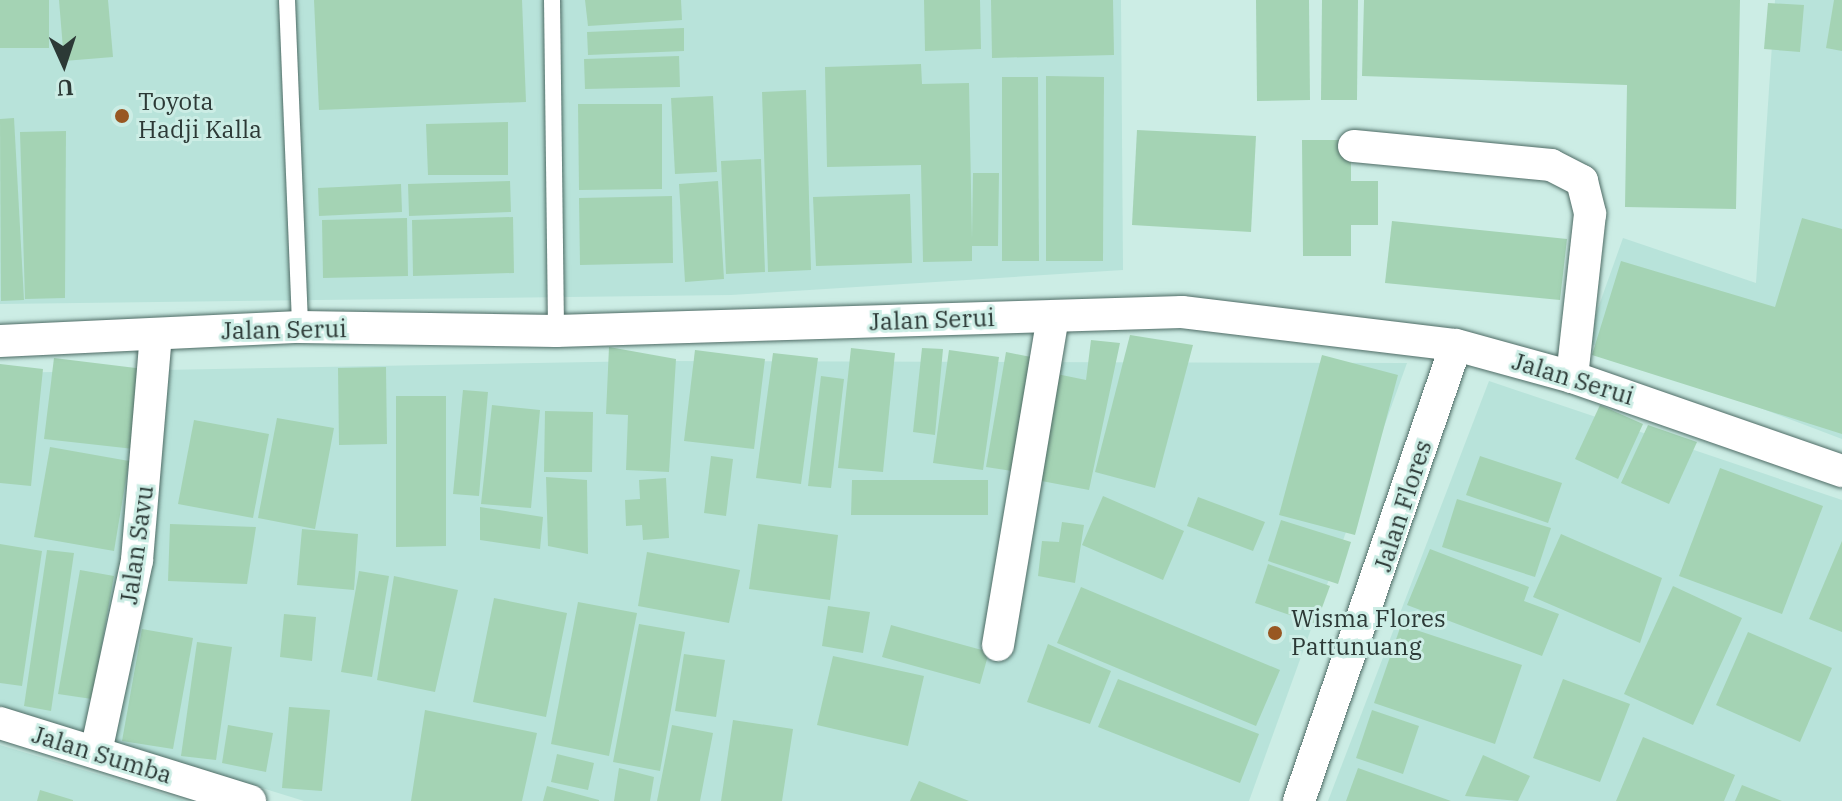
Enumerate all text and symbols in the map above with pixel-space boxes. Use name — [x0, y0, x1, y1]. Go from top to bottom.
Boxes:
north arrow — [24, 24, 104, 104]
text: U — [56, 74, 74, 103]
place label: Toyota Hadji Kalla — [138, 88, 262, 144]
marker: Toyota Hadji Kalla — [113, 107, 131, 125]
street label: Jalan Serui — [869, 303, 995, 337]
street label: Jalan Serui — [221, 315, 347, 345]
street label: Jalan Serui — [1509, 347, 1637, 411]
street label: Jalan Flores — [1368, 437, 1438, 575]
street label: Jalan Savu — [114, 484, 160, 606]
place label: Wisma Flores Pattunuang — [1291, 605, 1446, 661]
marker: Wisma Flores Pattunuang — [1266, 624, 1284, 642]
street label: Jalan Sumba — [29, 720, 175, 790]

